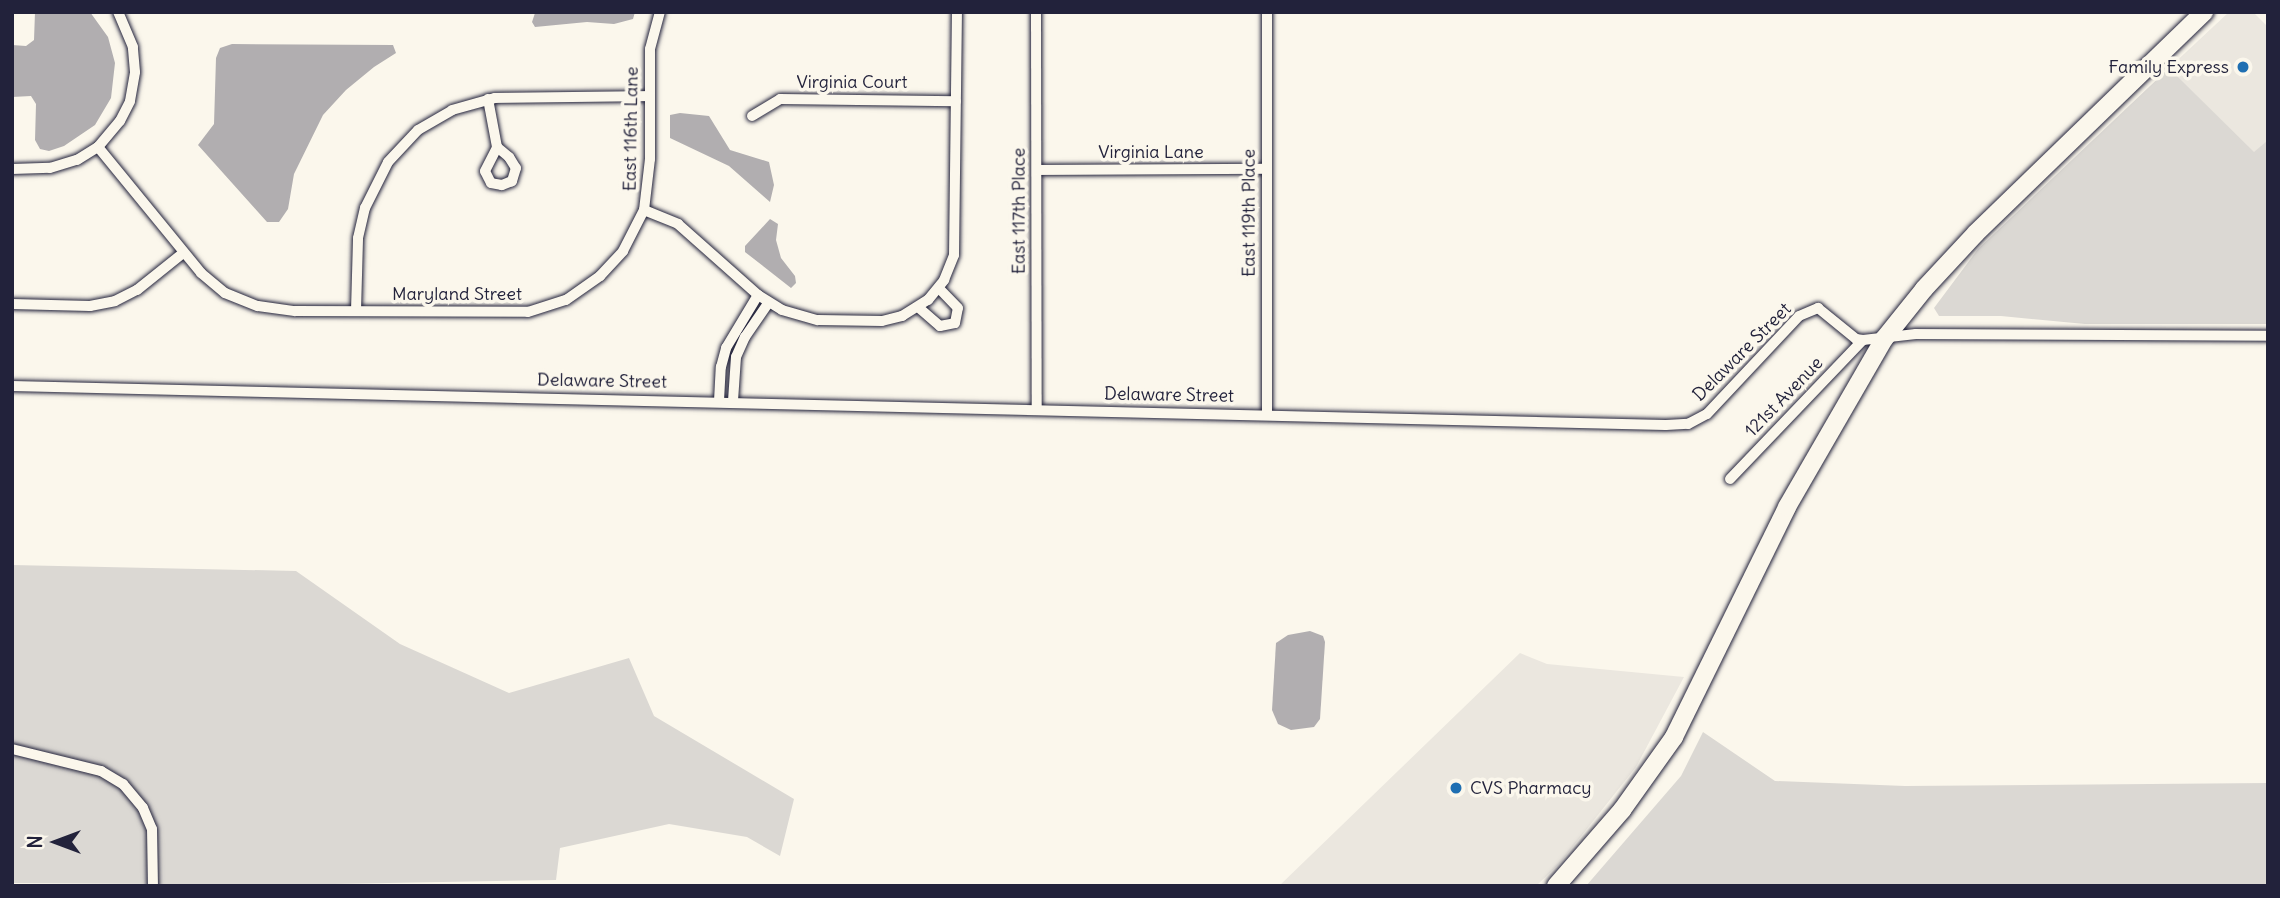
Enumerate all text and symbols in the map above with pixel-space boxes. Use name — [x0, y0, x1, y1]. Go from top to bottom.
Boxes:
place label: Family Express — [2109, 56, 2229, 78]
marker: Family Express — [2235, 59, 2251, 75]
street label: East 116th Lane — [619, 67, 643, 191]
street label: Virginia Court — [796, 71, 908, 93]
street label: Virginia Lane — [1098, 141, 1204, 163]
street label: East 117th Place — [1008, 148, 1030, 274]
street label: East 119th Place — [1238, 149, 1260, 277]
street label: Maryland Street — [392, 283, 522, 305]
street label: Delaware Street — [1688, 298, 1796, 406]
street label: 121st Avenue — [1740, 352, 1828, 442]
street label: Delaware Street — [537, 369, 667, 393]
street label: Delaware Street — [1104, 383, 1234, 407]
place label: CVS Pharmacy — [1470, 777, 1592, 799]
marker: CVS Pharmacy — [1448, 780, 1464, 796]
north arrow — [21, 807, 91, 877]
text: N — [23, 835, 47, 849]

